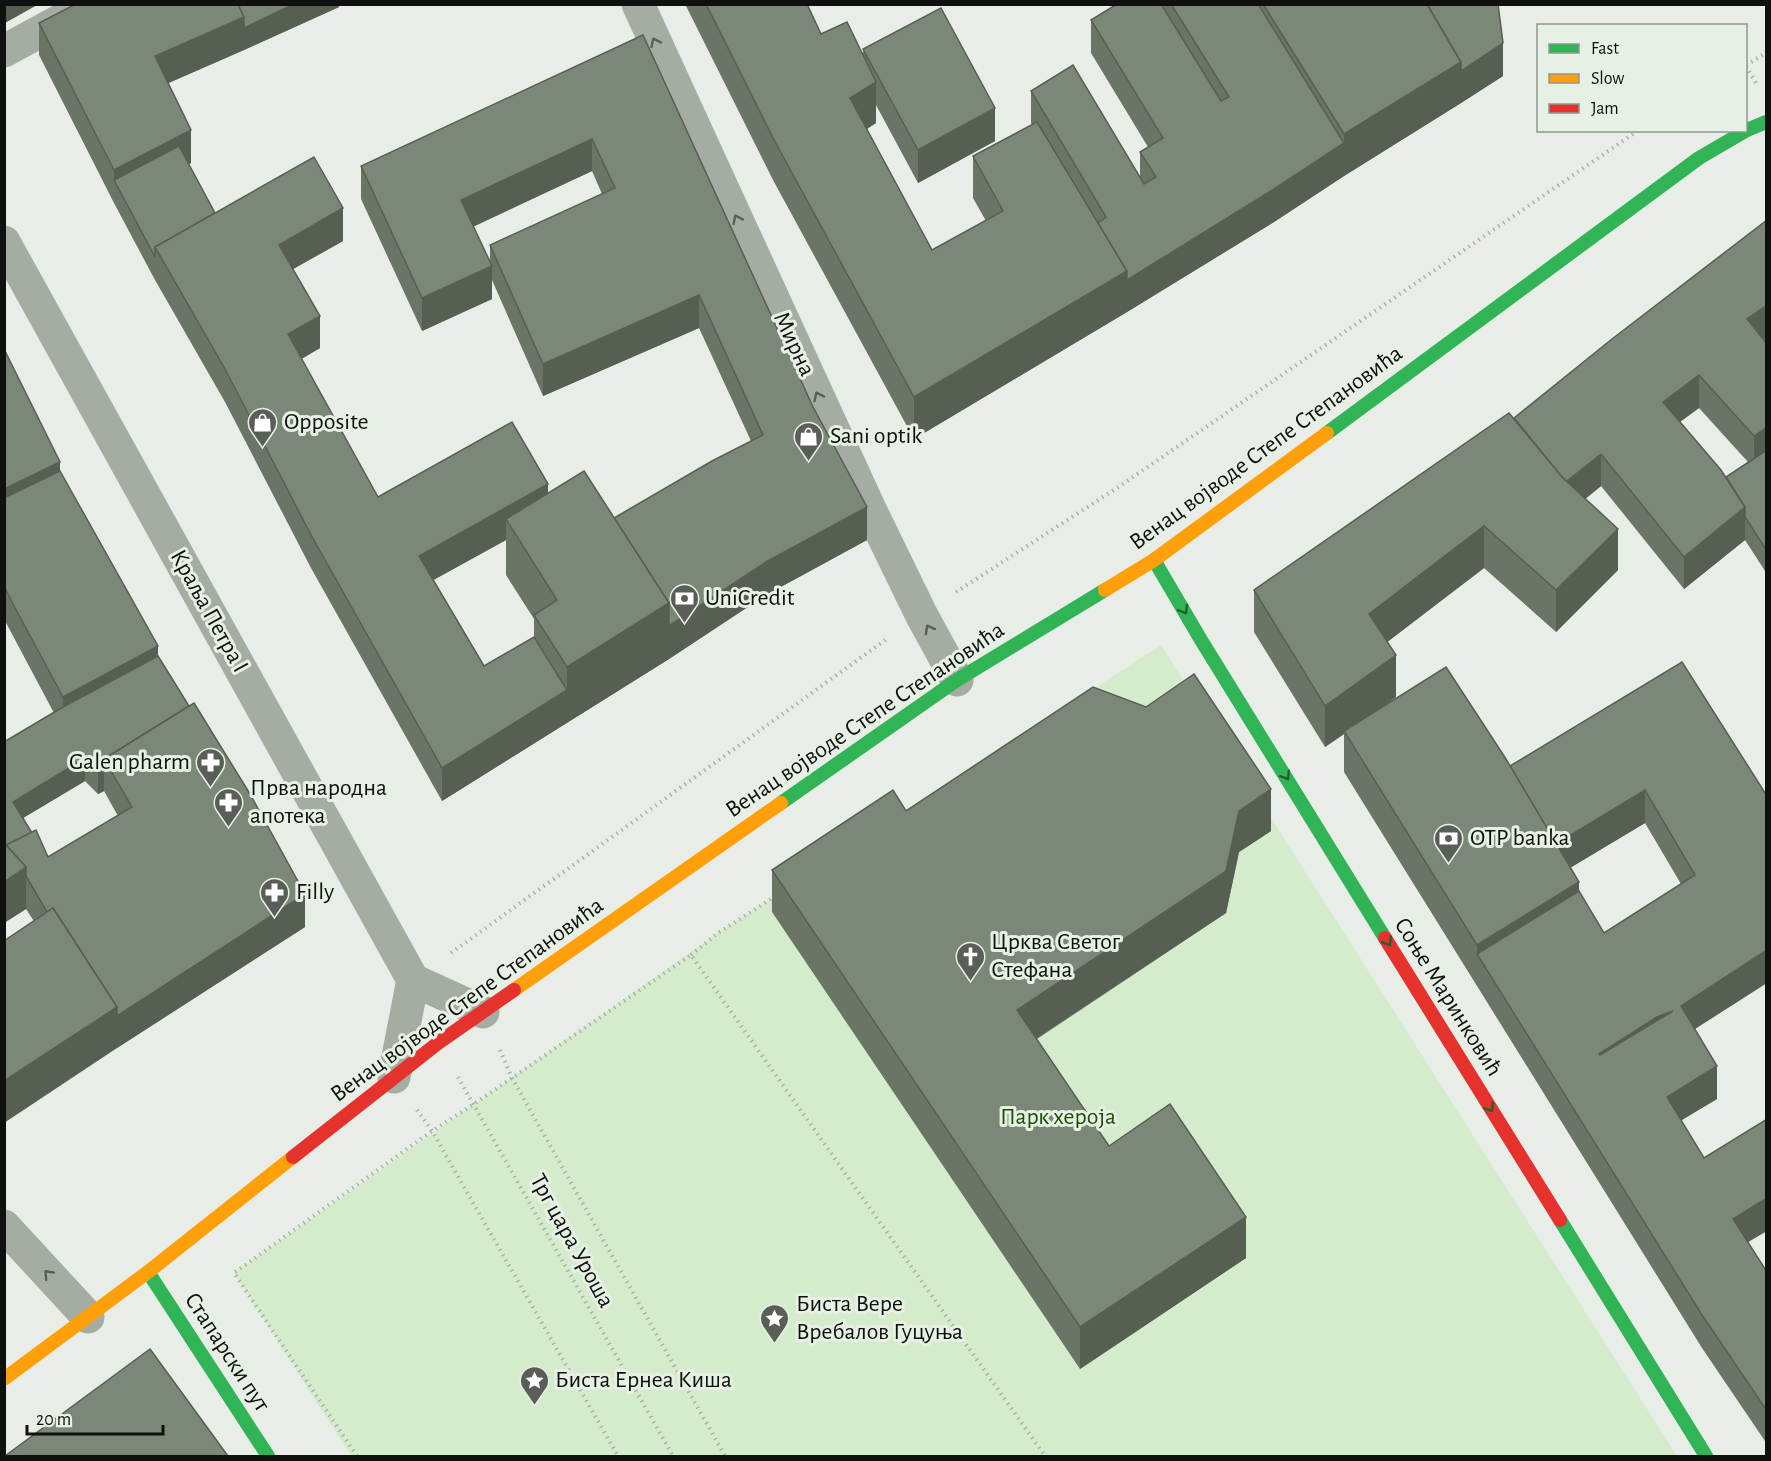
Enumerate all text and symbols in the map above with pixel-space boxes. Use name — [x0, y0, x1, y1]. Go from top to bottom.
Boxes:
legend — [1537, 24, 1747, 132]
one-way arrow — [651, 37, 663, 48]
text: Fast — [1591, 40, 1619, 58]
text: Slow — [1591, 70, 1624, 88]
text: Jam — [1591, 100, 1619, 118]
one-way arrow — [732, 214, 744, 225]
street label: Мирна — [769, 308, 819, 380]
street label: Венац војводе Степе Степановића — [1125, 341, 1407, 555]
one-way arrow — [814, 391, 826, 402]
shop icon: Opposite — [247, 406, 279, 448]
place label: Opposite — [284, 410, 369, 434]
shop icon: Sani optik — [793, 420, 825, 462]
place label: Sani optik — [830, 424, 922, 448]
street label: Краља Петра I — [166, 546, 252, 676]
bank icon: UniCredit — [668, 582, 700, 624]
place label: UniCredit — [705, 586, 795, 610]
one-way arrow — [1177, 604, 1188, 614]
street label: Венац војводе Степе Степановића — [721, 618, 1009, 822]
one-way arrow — [925, 625, 936, 635]
pharmacy icon: Galen pharm — [195, 746, 227, 788]
place label: Galen pharm — [69, 750, 190, 774]
one-way arrow — [1278, 770, 1290, 780]
place label: Прва народна апотека — [250, 776, 387, 828]
pharmacy icon: Прва народна апотека — [213, 786, 245, 828]
bank icon: OTP banka — [1433, 822, 1465, 864]
place label: OTP banka — [1470, 826, 1570, 850]
pharmacy icon: Filly — [259, 876, 291, 918]
place label: Filly — [296, 880, 334, 904]
street label: Венац војводе Степе Степановића — [326, 893, 608, 1107]
street label: Соње Маринковић — [1390, 913, 1506, 1081]
place label: Црква Светог Стефана — [991, 930, 1121, 982]
one-way arrow — [1380, 936, 1392, 946]
church icon: Црква Светог Стефана — [954, 940, 986, 982]
one-way arrow — [1483, 1102, 1495, 1112]
park label: Парк хероја — [1000, 1105, 1116, 1129]
street label: Трг цара Уроша — [525, 1170, 619, 1312]
one-way arrow — [44, 1270, 55, 1280]
street label: Стапарски пут — [180, 1288, 274, 1416]
place label: Биста Вере Вребалов Гуцуња — [796, 1292, 963, 1344]
place icon: Биста Вере Вребалов Гуцуња — [759, 1302, 791, 1344]
place icon: Биста Ернеа Киша — [518, 1364, 550, 1406]
place label: Биста Ернеа Киша — [555, 1368, 732, 1392]
scale bar — [27, 1398, 164, 1436]
text: 20 m — [36, 1411, 71, 1429]

